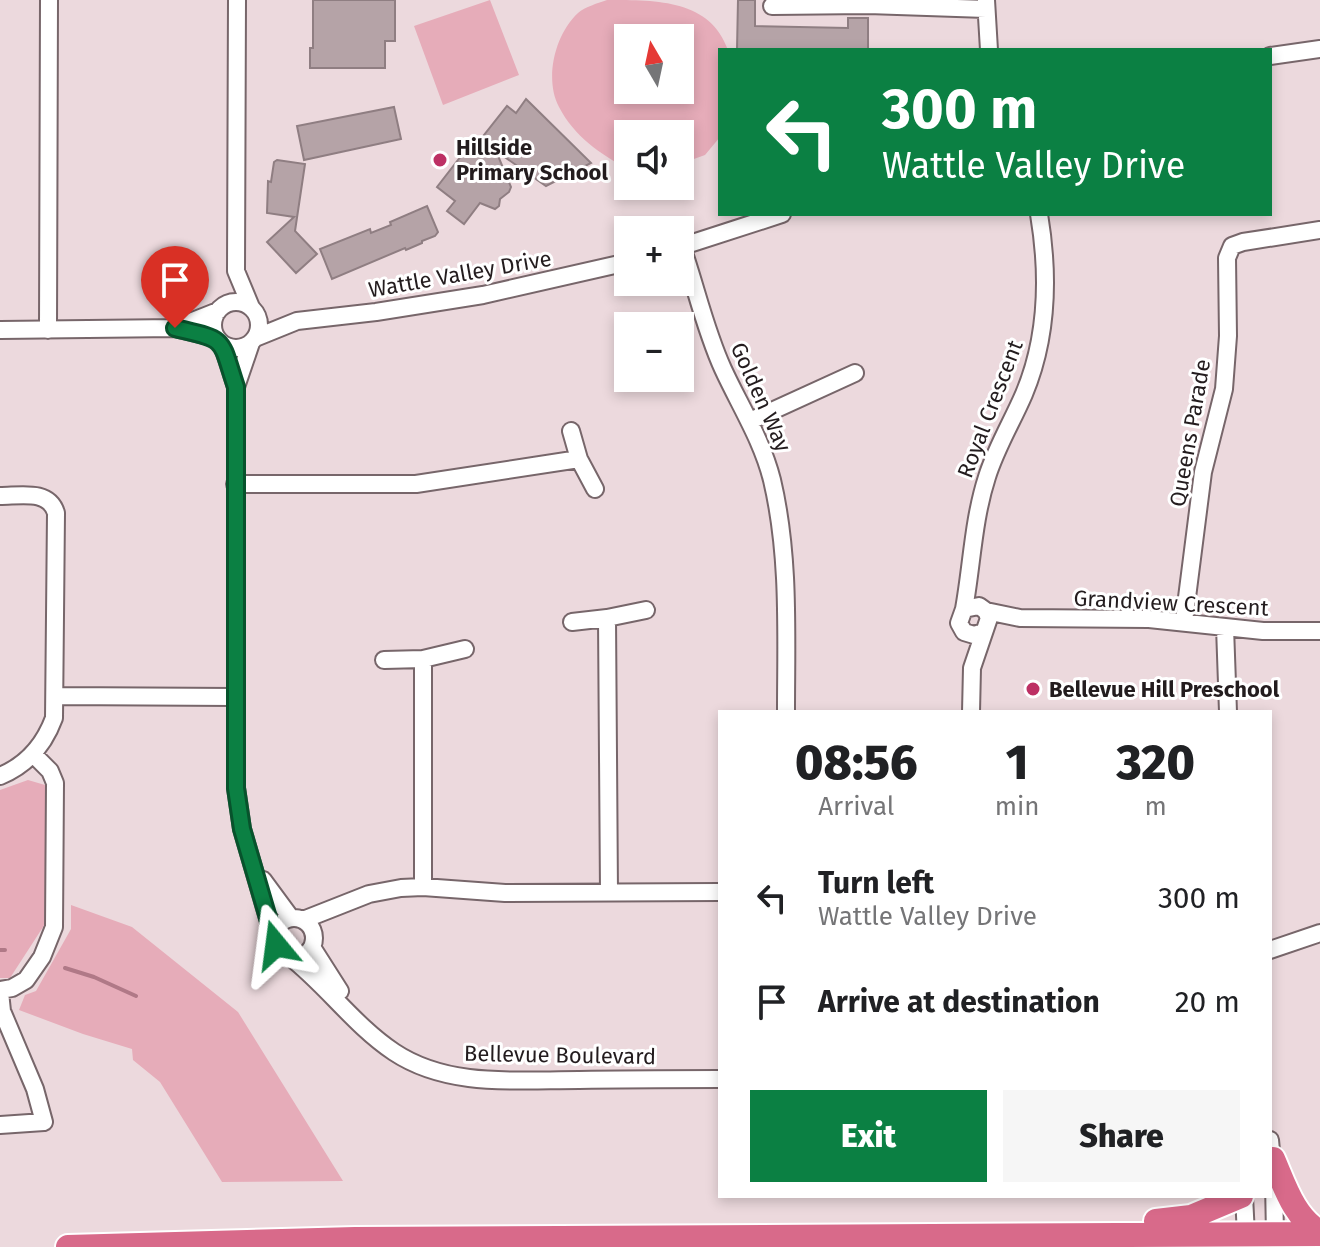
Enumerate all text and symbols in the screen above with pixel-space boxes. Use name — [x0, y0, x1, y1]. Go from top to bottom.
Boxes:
north arrow — [614, 24, 694, 104]
map controls — [614, 24, 694, 392]
text: 300 m — [882, 76, 1037, 143]
icon: left — [750, 80, 854, 184]
button: sound — [614, 120, 694, 200]
place label: Hillside Primary School — [456, 134, 608, 186]
text: Wattle Valley Drive — [882, 144, 1185, 188]
marker: Hillside Primary School — [431, 151, 449, 169]
button: + — [614, 216, 694, 296]
street label: Wattle Valley Drive — [366, 245, 554, 303]
pin — [141, 246, 209, 328]
icon: arrive — [153, 258, 197, 302]
button: − — [614, 312, 694, 392]
street label: Royal Crescent — [951, 336, 1029, 482]
street label: Golden Way — [725, 338, 797, 456]
street label: Queens Parade — [1164, 357, 1216, 509]
street label: Grandview Crescent — [1073, 584, 1269, 622]
place label: Bellevue Hill Preschool — [1049, 676, 1280, 703]
marker: Bellevue Hill Preschool — [1024, 680, 1042, 698]
text: 08:56 — [795, 734, 918, 792]
text: 1 — [1006, 734, 1028, 792]
text: 320 — [1117, 734, 1195, 792]
text: Arrival — [818, 791, 894, 822]
text: min — [995, 791, 1039, 822]
text: m — [1145, 791, 1167, 822]
text: Turn left — [818, 865, 934, 901]
icon: left — [750, 876, 794, 920]
text: 300 m — [1158, 880, 1240, 916]
text: Wattle Valley Drive — [818, 901, 1037, 932]
position arrow — [234, 903, 318, 987]
icon: arrive — [750, 980, 794, 1024]
text: Arrive at destination — [818, 984, 1100, 1020]
text: 20 m — [1175, 984, 1240, 1020]
street label: Bellevue Boulevard — [464, 1040, 656, 1070]
button: Exit — [750, 1090, 987, 1182]
button: Share — [1003, 1090, 1240, 1182]

